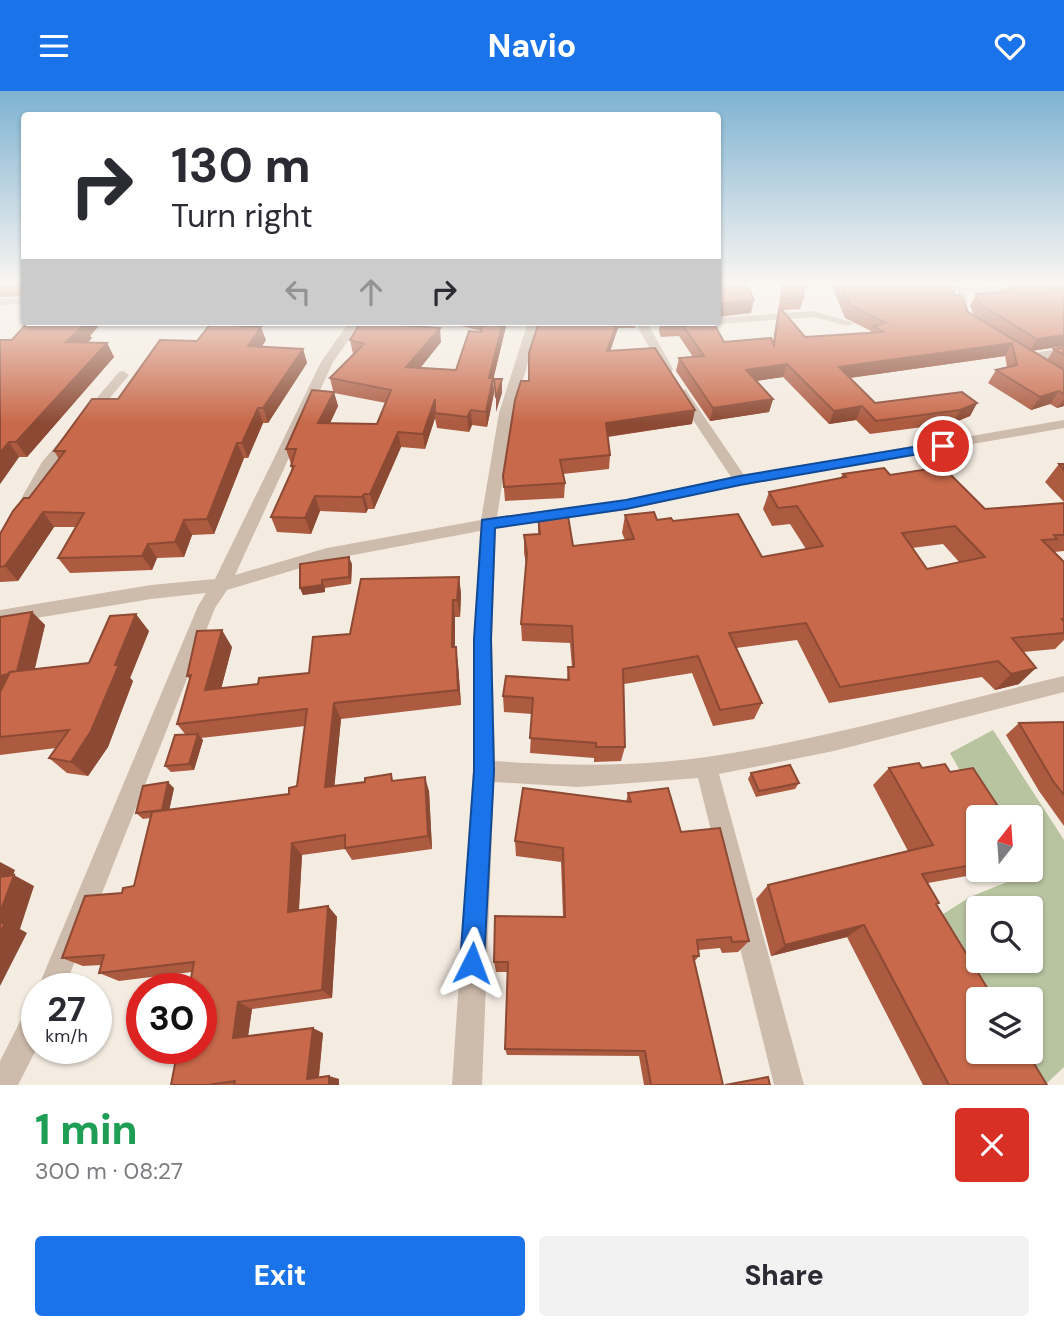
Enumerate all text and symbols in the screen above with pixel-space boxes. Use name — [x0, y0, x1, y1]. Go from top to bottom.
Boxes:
text: Navio — [488, 25, 576, 67]
icon: menu — [35, 27, 73, 65]
icon: heart — [991, 27, 1029, 65]
text: 130 m — [171, 133, 311, 197]
icon: right — [56, 140, 147, 231]
text: Turn right — [171, 195, 313, 237]
icon: left — [279, 273, 317, 311]
icon: ahead — [352, 273, 390, 311]
icon: right — [425, 273, 463, 311]
pin — [913, 416, 973, 476]
icon: arrive — [924, 427, 962, 465]
north arrow — [966, 805, 1043, 882]
map controls — [966, 805, 1043, 1064]
button: search — [966, 896, 1043, 973]
position arrow — [435, 926, 509, 1000]
speed limit sign: 30 — [126, 973, 217, 1064]
text: 27 — [47, 986, 86, 1032]
button: layers — [966, 987, 1043, 1064]
text: km/h — [45, 1024, 88, 1048]
text: 1 min — [35, 1102, 138, 1157]
button: close — [955, 1108, 1029, 1182]
text: 300 m · 08:27 — [35, 1156, 183, 1186]
button: Exit — [35, 1236, 525, 1316]
button: Share — [539, 1236, 1029, 1316]

